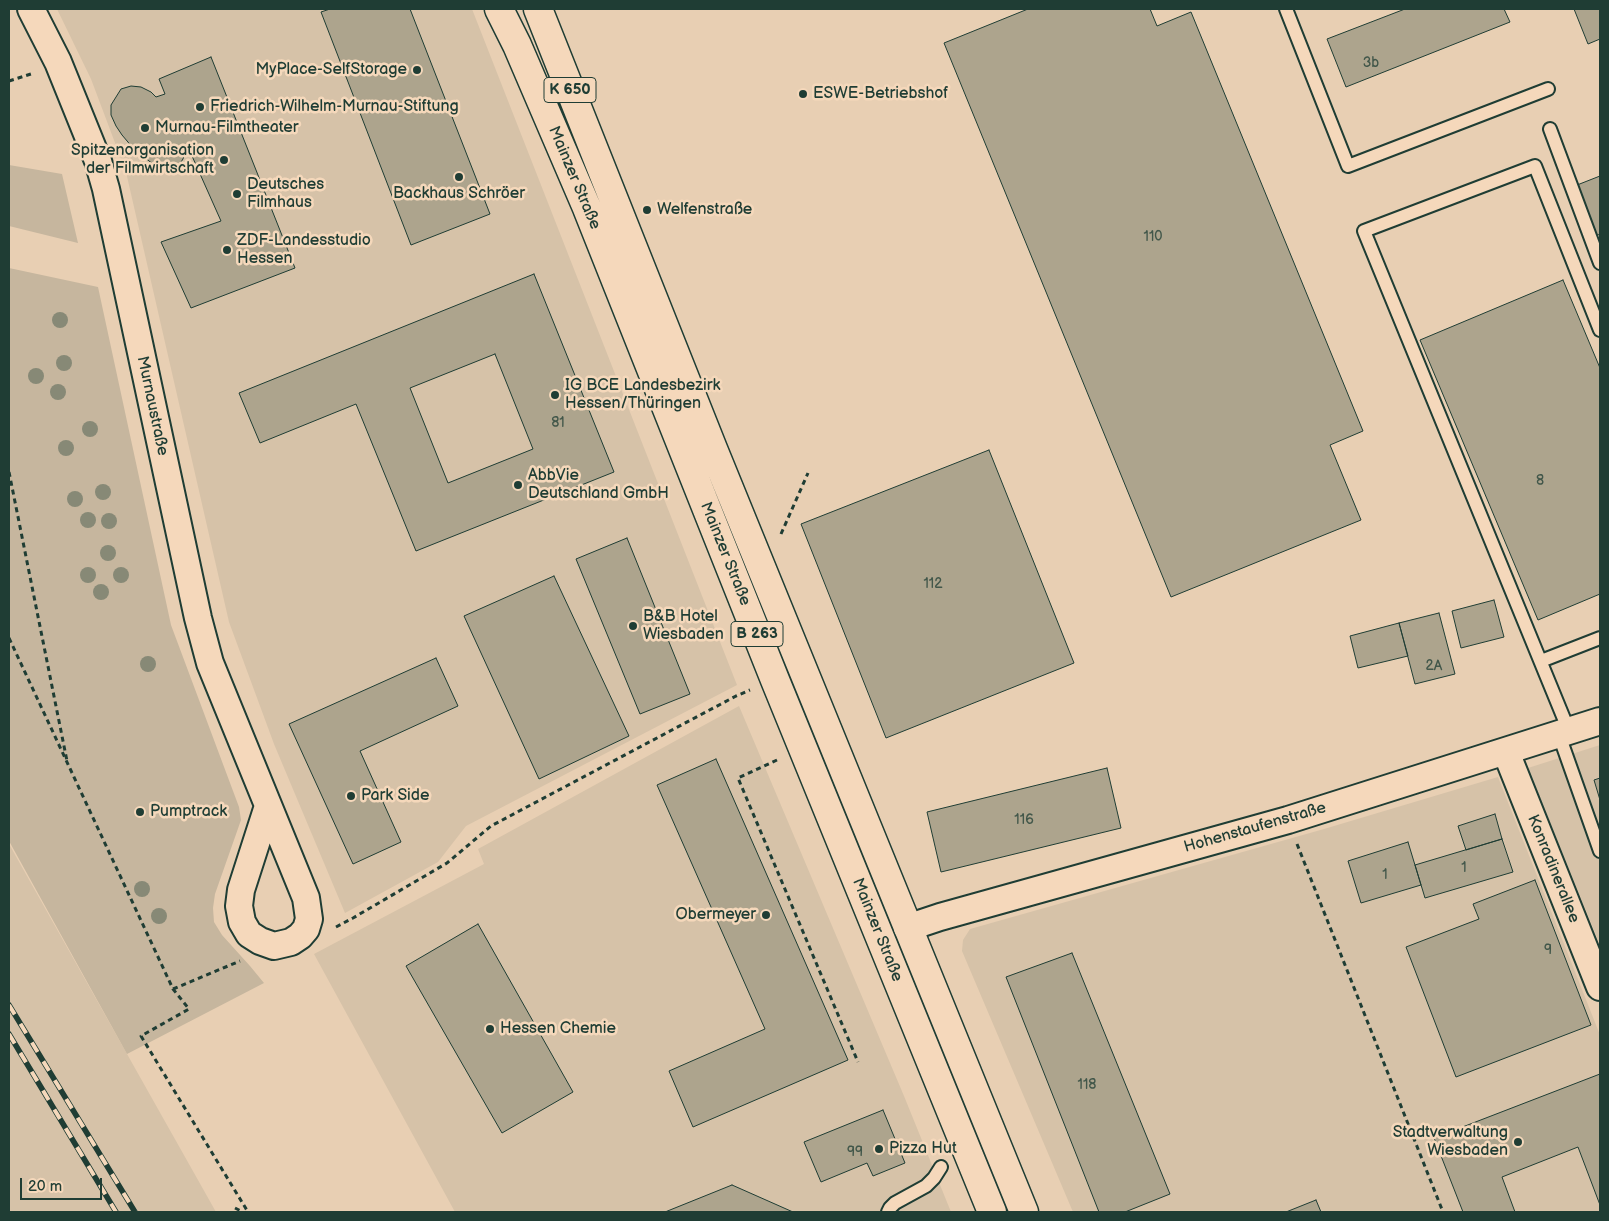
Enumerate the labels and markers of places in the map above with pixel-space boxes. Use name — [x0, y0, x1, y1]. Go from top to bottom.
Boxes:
place label: MyPlace-SelfStorage — [255, 60, 407, 80]
marker: MyPlace-SelfStorage — [411, 64, 423, 76]
place label: ESWE-Betriebshof — [813, 84, 948, 104]
marker: ESWE-Betriebshof — [797, 88, 809, 100]
place label: Friedrich-Wilhelm-Murnau-Stiftung — [210, 97, 459, 117]
marker: Friedrich-Wilhelm-Murnau-Stiftung — [194, 101, 206, 113]
place label: Murnau-Filmtheater — [155, 118, 298, 138]
marker: Murnau-Filmtheater — [139, 122, 151, 134]
place label: Spitzenorganisation der Filmwirtschaft — [71, 141, 214, 179]
marker: Spitzenorganisation der Filmwirtschaft — [218, 154, 230, 166]
marker: Backhaus Schröer — [453, 171, 465, 183]
place label: Deutsches Filmhaus — [247, 175, 324, 213]
place label: Backhaus Schröer — [393, 184, 525, 204]
marker: Deutsches Filmhaus — [231, 188, 243, 200]
place label: Welfenstraße — [657, 200, 752, 220]
marker: Welfenstraße — [641, 204, 653, 216]
place label: ZDF-Landesstudio Hessen — [237, 231, 371, 269]
marker: ZDF-Landesstudio Hessen — [221, 244, 233, 256]
place label: IG BCE Landesbezirk Hessen/Thüringen — [565, 376, 720, 414]
marker: IG BCE Landesbezirk Hessen/Thüringen — [549, 389, 561, 401]
place label: AbbVie Deutschland GmbH — [528, 466, 669, 504]
marker: AbbVie Deutschland GmbH — [512, 479, 524, 491]
place label: B&B Hotel Wiesbaden — [643, 607, 724, 645]
marker: B&B Hotel Wiesbaden — [627, 620, 639, 632]
place label: Park Side — [361, 786, 429, 806]
marker: Park Side — [345, 790, 357, 802]
place label: Pumptrack — [150, 802, 227, 822]
marker: Pumptrack — [134, 806, 146, 818]
place label: Obermeyer — [675, 905, 756, 925]
marker: Obermeyer — [760, 909, 772, 921]
place label: Hessen Chemie — [500, 1019, 616, 1039]
marker: Hessen Chemie — [484, 1023, 496, 1035]
place label: Stadtverwaltung Wiesbaden — [1393, 1123, 1508, 1161]
marker: Stadtverwaltung Wiesbaden — [1512, 1136, 1524, 1148]
place label: Pizza Hut — [889, 1139, 957, 1159]
marker: Pizza Hut — [873, 1143, 885, 1155]

